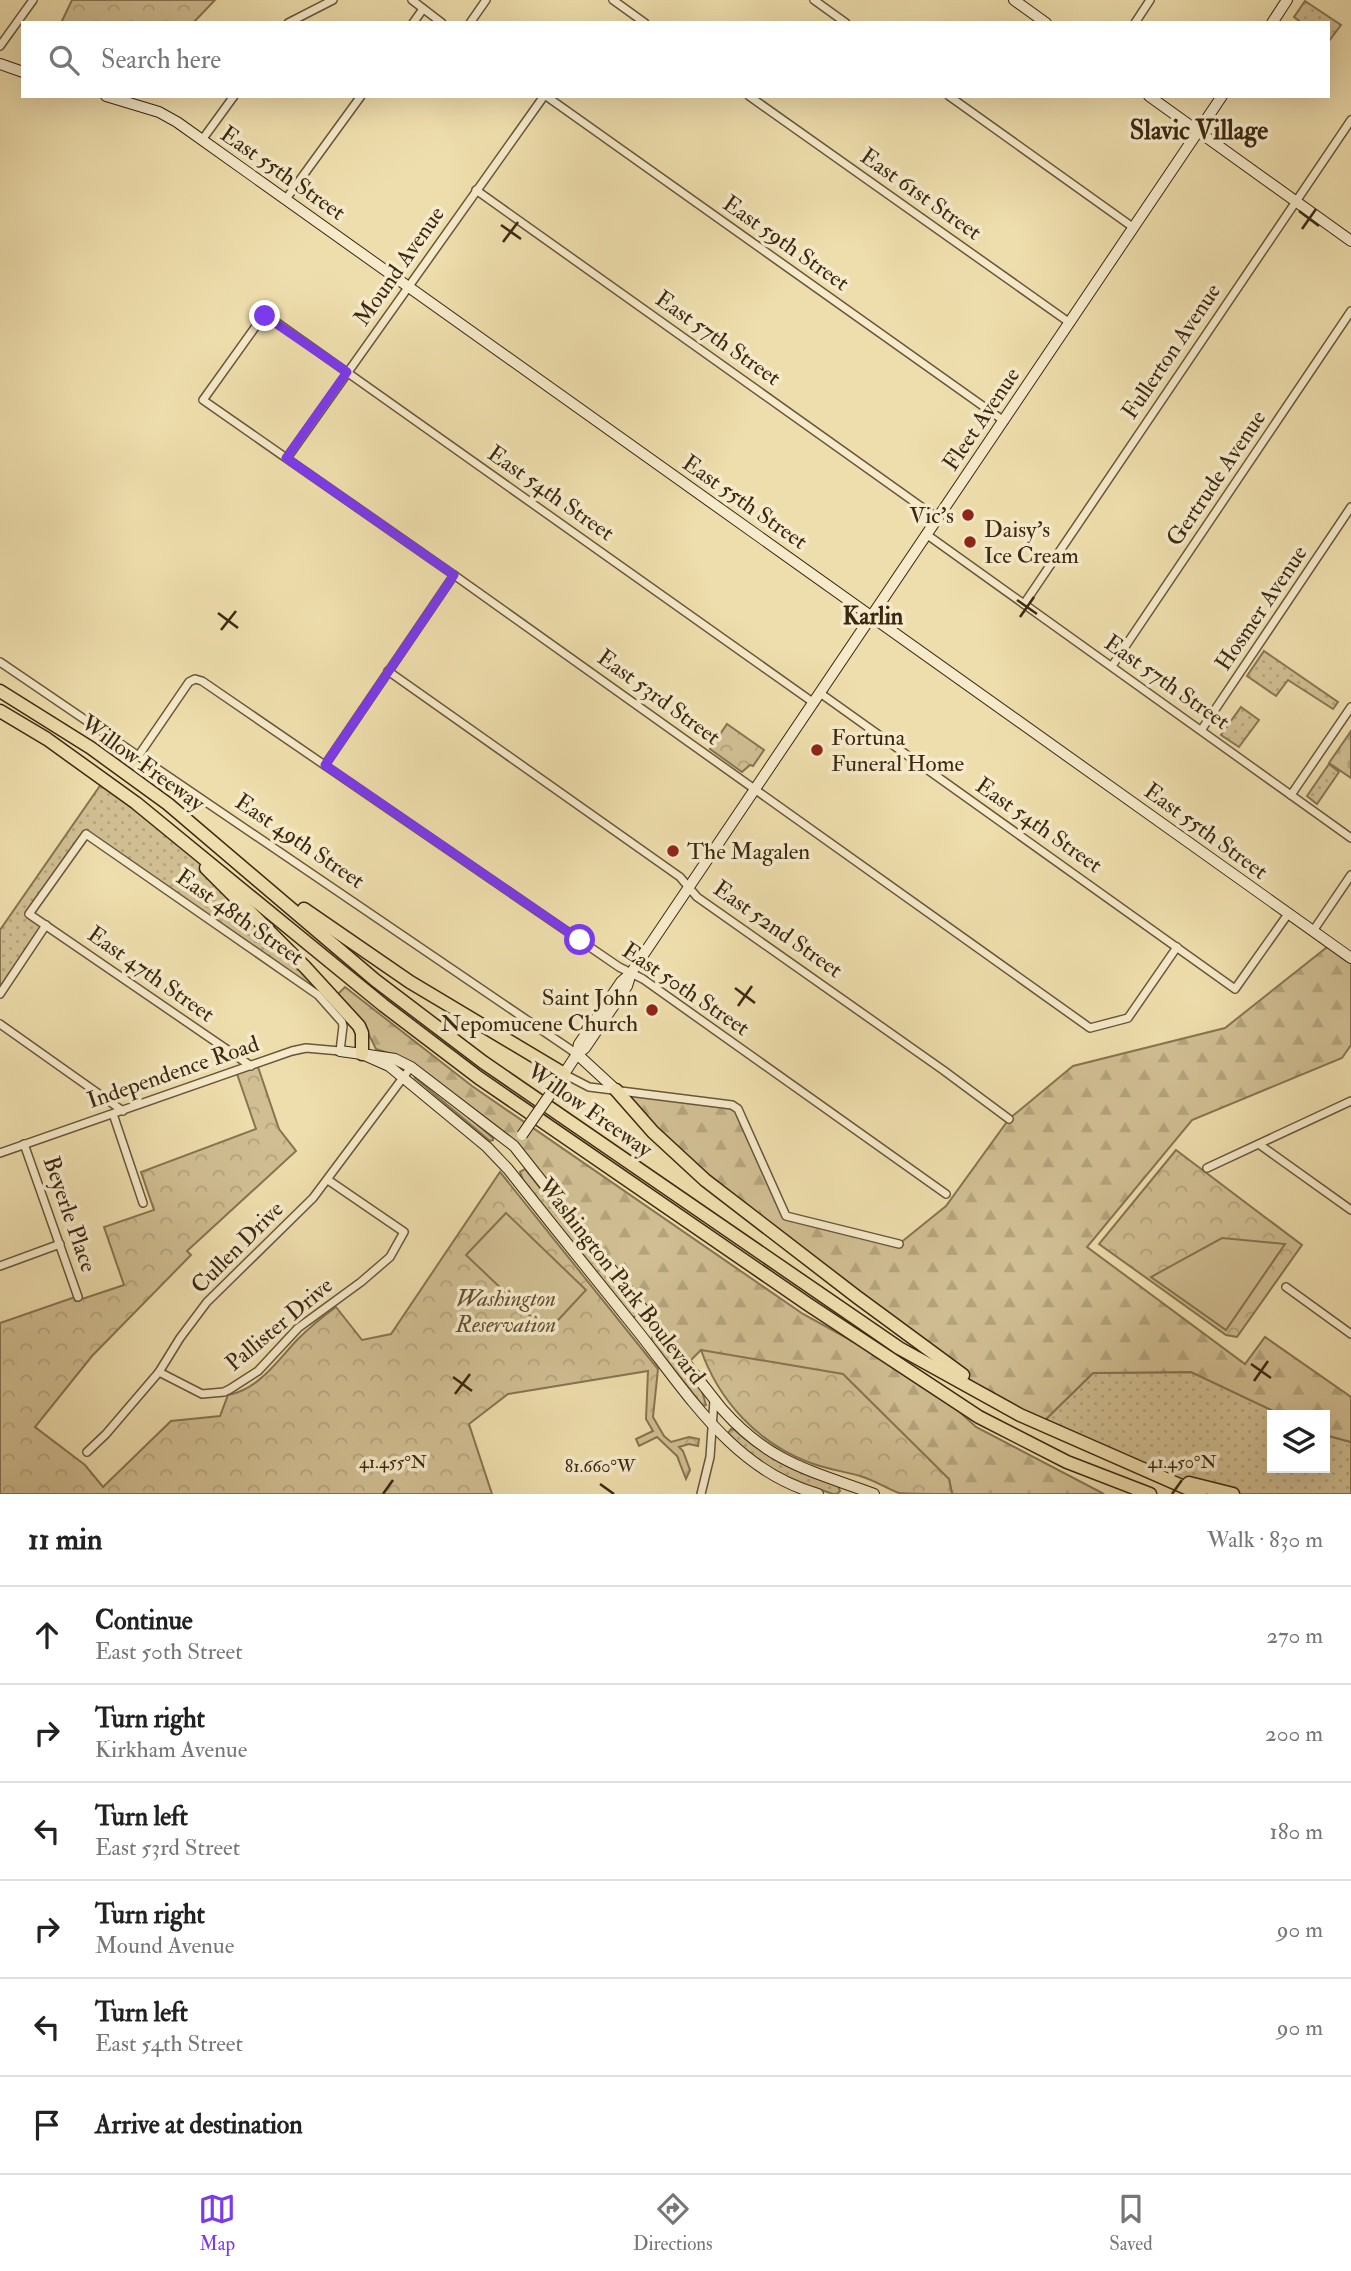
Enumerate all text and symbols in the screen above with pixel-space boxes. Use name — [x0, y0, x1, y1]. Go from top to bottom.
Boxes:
search box — [21, 21, 1330, 98]
icon: search — [45, 41, 83, 79]
text: Search here — [101, 44, 221, 76]
district label: Slavic Village — [1130, 115, 1268, 148]
street label: East 55th Street — [215, 119, 351, 227]
street label: East 61st Street — [855, 142, 987, 246]
street label: East 59th Street — [717, 189, 855, 297]
street label: Mound Avenue — [347, 200, 451, 331]
street label: Fullerton Avenue — [1115, 277, 1227, 424]
street label: East 57th Street — [650, 284, 786, 392]
route end — [249, 300, 280, 331]
street label: Fleet Avenue — [936, 362, 1026, 476]
street label: Gertrude Avenue — [1160, 404, 1272, 552]
street label: East 54th Street — [482, 439, 620, 547]
street label: East 55th Street — [677, 448, 813, 556]
place label: Vic's — [909, 501, 954, 530]
marker: Vic's — [960, 507, 976, 523]
place label: Daisy's Ice Cream — [984, 515, 1079, 570]
marker: Daisy's Ice Cream — [962, 534, 978, 550]
street label: Hosmer Avenue — [1208, 540, 1314, 676]
district label: Karlin — [843, 601, 904, 632]
street label: East 57th Street — [1099, 628, 1235, 736]
street label: East 53rd Street — [592, 643, 726, 751]
street label: Willow Freeway — [75, 708, 211, 818]
place label: Fortuna Funeral Home — [831, 723, 964, 778]
marker: Fortuna Funeral Home — [809, 742, 825, 758]
street label: East 54th Street — [970, 771, 1108, 879]
street label: East 55th Street — [1138, 776, 1274, 886]
street label: East 49th Street — [230, 787, 370, 895]
place label: The Magalen — [687, 837, 810, 866]
marker: The Magalen — [665, 843, 681, 859]
street label: East 48th Street — [171, 862, 309, 972]
street label: East 52nd Street — [708, 874, 848, 984]
street label: East 47th Street — [82, 920, 220, 1028]
route start — [564, 924, 595, 955]
street label: East 50th Street — [617, 936, 755, 1042]
place label: Saint John Nepomucene Church — [440, 983, 638, 1039]
marker: Saint John Nepomucene Church — [644, 1002, 660, 1018]
street label: Independence Road — [83, 1029, 263, 1116]
street label: Willow Freeway — [521, 1056, 659, 1164]
street label: Beyerle Place — [37, 1152, 103, 1276]
street label: Washington Park Boulevard — [532, 1171, 712, 1390]
street label: Cullen Drive — [185, 1194, 290, 1299]
street label: Pallister Drive — [219, 1270, 339, 1377]
park label: Washington Reservation — [455, 1284, 556, 1339]
map controls — [1267, 1410, 1330, 1473]
button: layers — [1267, 1410, 1330, 1473]
text: 41.455°N — [359, 1451, 427, 1474]
text: 41.450°N — [1147, 1451, 1217, 1474]
text: 81.660°W — [565, 1455, 636, 1478]
text: 11 min — [28, 1521, 102, 1558]
text: Walk · 830 m — [1207, 1525, 1323, 1554]
text: Continue — [95, 1605, 193, 1637]
icon: ahead — [28, 1616, 66, 1654]
text: 270 m — [1266, 1621, 1323, 1650]
text: East 50th Street — [95, 1637, 243, 1666]
text: Turn right — [95, 1703, 205, 1735]
icon: right — [28, 1714, 66, 1752]
text: 200 m — [1265, 1719, 1323, 1748]
text: Kirkham Avenue — [95, 1735, 247, 1764]
text: Turn left — [95, 1801, 188, 1833]
icon: left — [28, 1812, 66, 1850]
text: 180 m — [1270, 1817, 1323, 1846]
text: East 53rd Street — [95, 1833, 240, 1862]
text: Turn right — [95, 1899, 205, 1931]
icon: right — [28, 1910, 66, 1948]
text: 90 m — [1277, 1915, 1323, 1944]
text: Mound Avenue — [95, 1931, 234, 1960]
text: Turn left — [95, 1997, 188, 2029]
icon: left — [28, 2008, 66, 2046]
text: 90 m — [1277, 2013, 1323, 2042]
text: East 54th Street — [95, 2029, 243, 2058]
icon: arrive — [28, 2106, 66, 2144]
text: Arrive at destination — [95, 2109, 303, 2141]
tab: Map — [198, 2190, 236, 2256]
tab: Directions — [633, 2190, 713, 2256]
tab: Saved — [1109, 2190, 1153, 2256]

